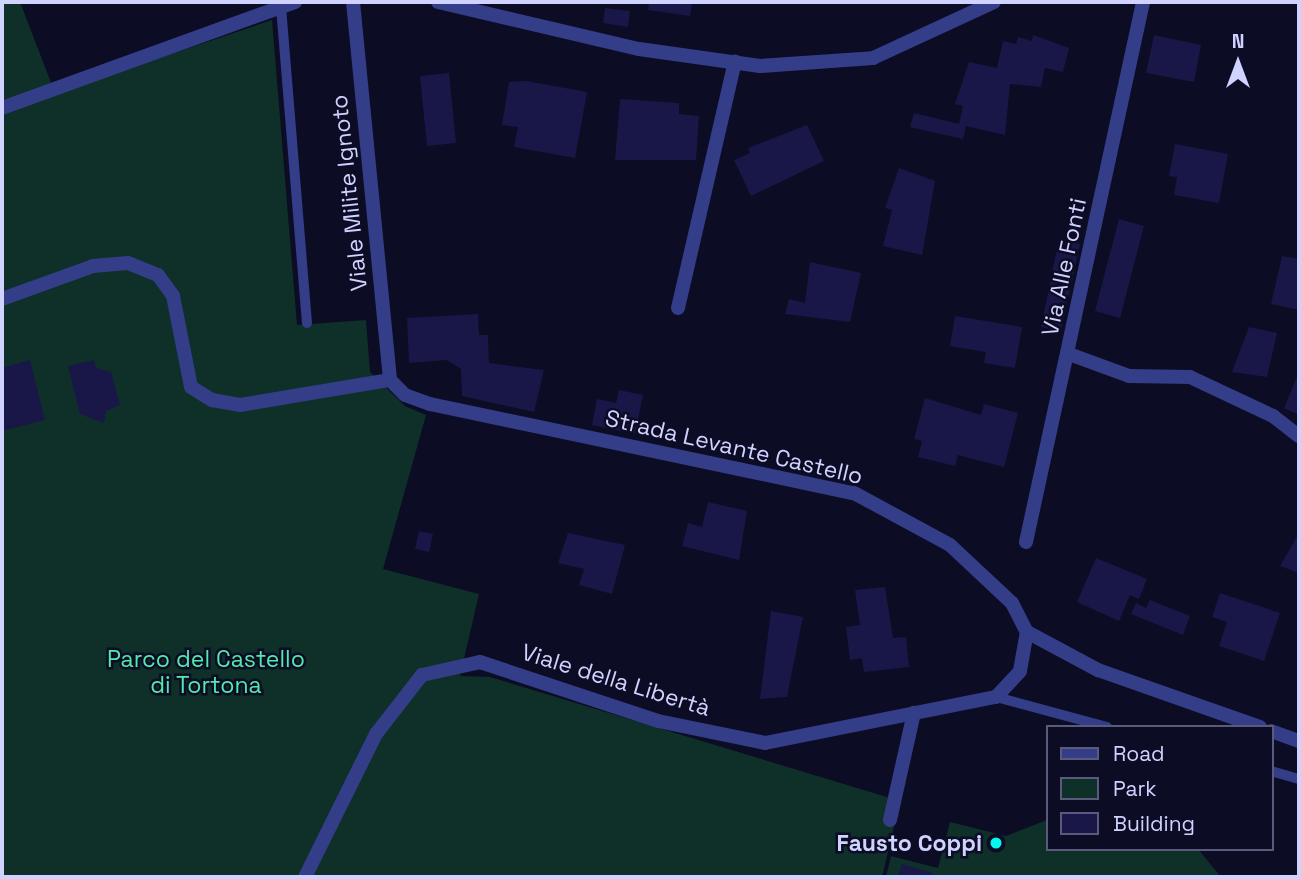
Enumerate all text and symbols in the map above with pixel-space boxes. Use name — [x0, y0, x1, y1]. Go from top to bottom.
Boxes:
north arrow — [1203, 28, 1273, 98]
text: N — [1232, 29, 1244, 54]
street label: Viale Milite Ignoto — [325, 93, 373, 293]
street label: Via Alle Fonti — [1036, 195, 1092, 339]
street label: Strada Levante Castello — [603, 404, 865, 490]
street label: Viale della Libertà — [518, 638, 714, 722]
park label: Parco del Castello di Tortona — [107, 645, 305, 699]
legend — [1046, 725, 1273, 851]
text: Road — [1113, 740, 1165, 767]
text: Park — [1113, 775, 1157, 802]
text: Building — [1113, 810, 1195, 837]
place label: Fausto Coppi — [837, 829, 982, 857]
marker: Fausto Coppi — [988, 835, 1004, 851]

